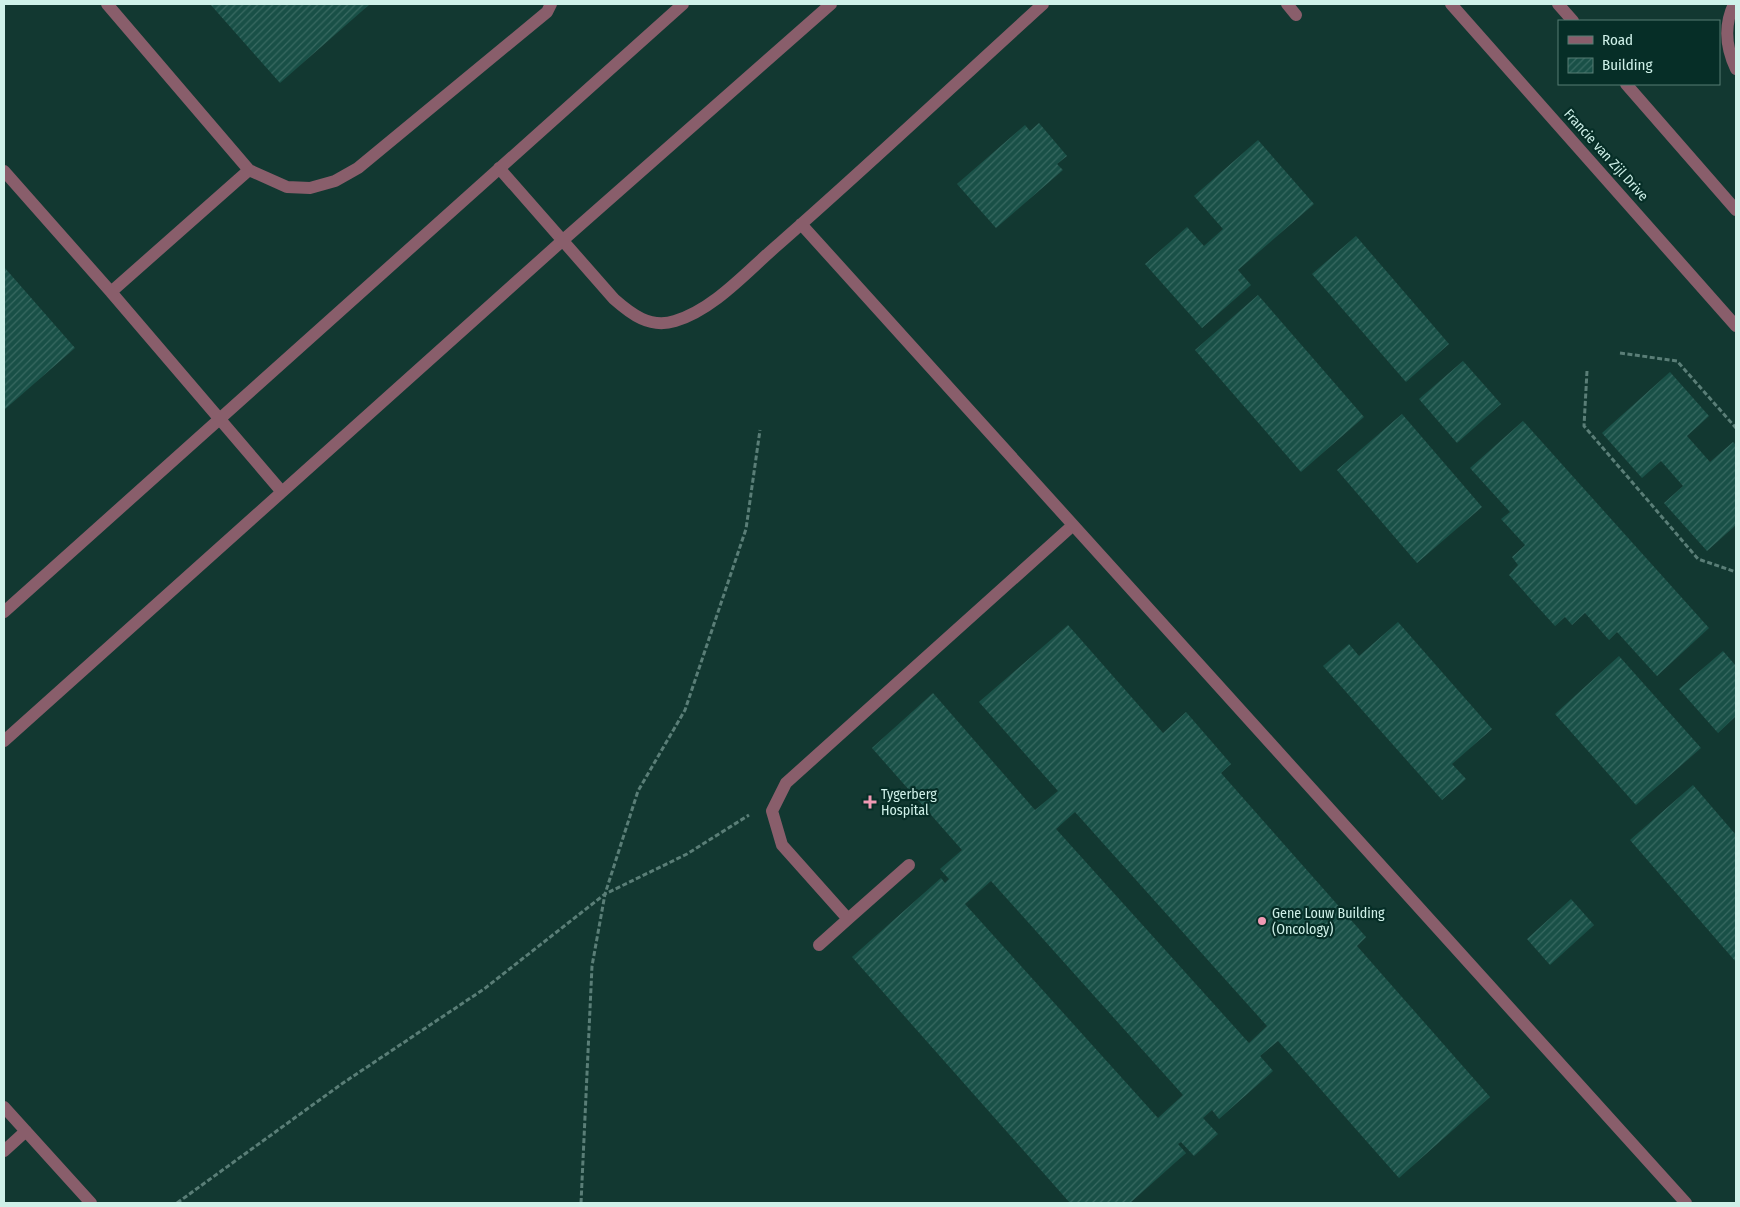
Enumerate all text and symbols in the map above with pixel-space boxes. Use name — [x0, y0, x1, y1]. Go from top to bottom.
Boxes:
legend — [1558, 20, 1720, 85]
text: Road — [1602, 31, 1633, 49]
text: Building — [1602, 56, 1653, 74]
street label: Francie van Zijl Drive — [1560, 105, 1652, 205]
place label: Tygerberg Hospital — [881, 786, 937, 819]
marker: Tygerberg Hospital — [863, 795, 877, 809]
place label: Gene Louw Building (Oncology) — [1272, 905, 1385, 938]
marker: Gene Louw Building (Oncology) — [1256, 915, 1268, 927]

